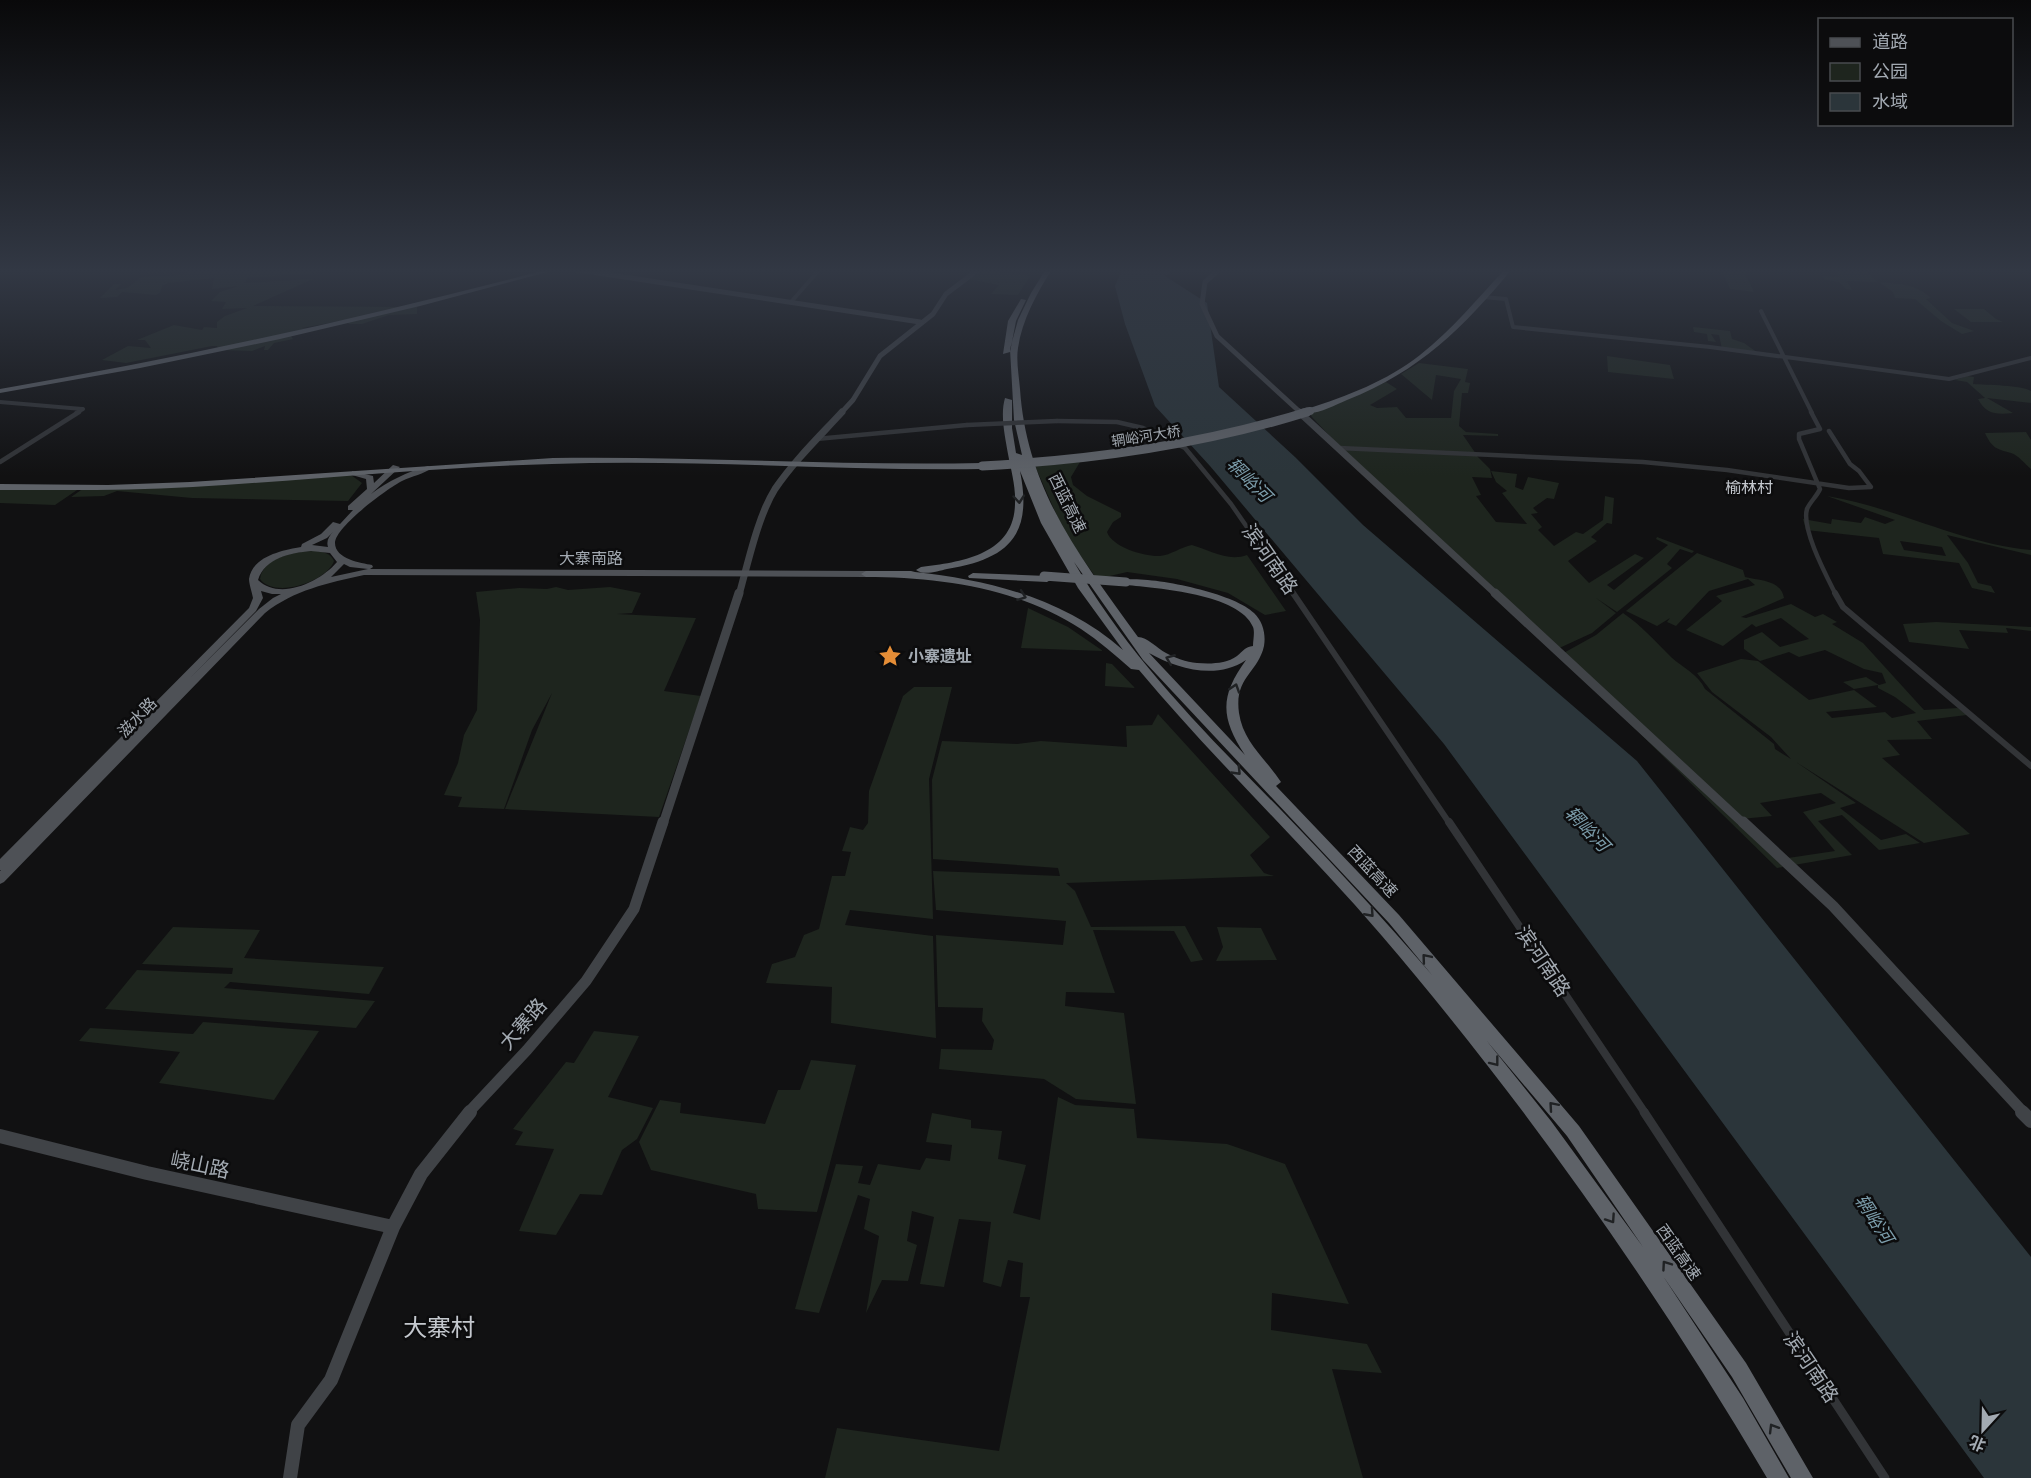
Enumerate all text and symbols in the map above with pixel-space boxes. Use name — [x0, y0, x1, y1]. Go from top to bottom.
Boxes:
legend — [1818, 18, 2013, 126]
text: 道路 — [1872, 29, 1908, 54]
text: 公园 — [1872, 59, 1908, 84]
text: 水域 — [1872, 89, 1908, 114]
street label: 辋峪河大桥 — [1110, 422, 1182, 450]
water label: 辋峪河 — [1221, 452, 1279, 510]
street label: 西蓝高速 — [1044, 469, 1092, 537]
district label: 榆林村 — [1725, 476, 1773, 498]
one-way arrow — [1012, 494, 1025, 503]
street label: 滨河南路 — [1236, 518, 1304, 599]
street label: 大寨南路 — [559, 547, 623, 569]
one-way arrow — [1016, 588, 1026, 601]
place icon: 小寨遗址 — [877, 643, 903, 669]
place label: 小寨遗址 — [908, 645, 972, 667]
one-way arrow — [1165, 654, 1176, 666]
one-way arrow — [1228, 683, 1241, 694]
street label: 滋水路 — [112, 692, 162, 742]
one-way arrow — [1229, 763, 1240, 774]
water label: 辋峪河 — [1560, 801, 1617, 859]
street label: 西蓝高速 — [1343, 840, 1403, 902]
one-way arrow — [1363, 906, 1374, 917]
street label: 滨河南路 — [1510, 920, 1577, 1001]
one-way arrow — [1422, 954, 1433, 965]
street label: 大寨路 — [493, 992, 552, 1055]
one-way arrow — [1488, 1056, 1499, 1067]
one-way arrow — [1549, 1102, 1560, 1113]
street label: 峣山路 — [168, 1145, 232, 1184]
water label: 辋峪河 — [1849, 1189, 1901, 1251]
one-way arrow — [1604, 1212, 1615, 1223]
street label: 西蓝高速 — [1652, 1219, 1706, 1285]
one-way arrow — [1662, 1260, 1673, 1271]
district label: 大寨村 — [403, 1311, 475, 1343]
street label: 滨河南路 — [1778, 1326, 1845, 1407]
north arrow — [1953, 1400, 2013, 1460]
one-way arrow — [1769, 1424, 1781, 1434]
text: 北 — [1966, 1431, 1989, 1457]

